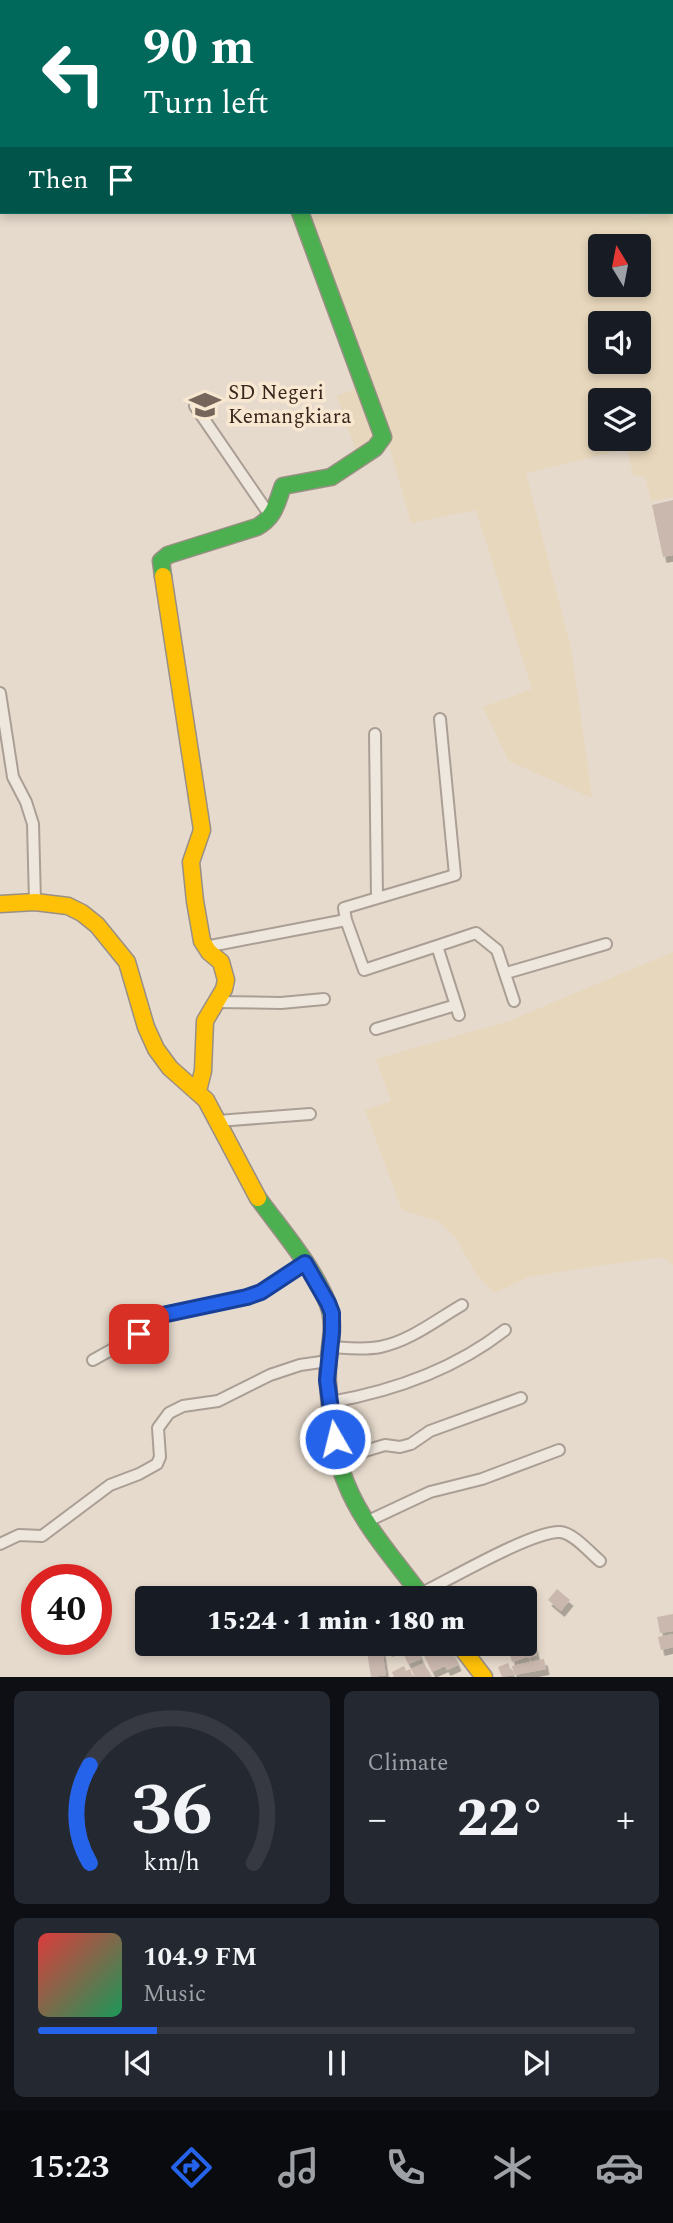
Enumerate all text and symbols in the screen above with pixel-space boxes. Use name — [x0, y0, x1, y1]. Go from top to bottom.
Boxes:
text: 90 m — [143, 11, 254, 86]
icon: left — [28, 28, 119, 119]
text: Turn left — [143, 79, 269, 128]
text: Then — [28, 160, 88, 200]
icon: arrive — [102, 161, 140, 199]
north arrow — [588, 234, 651, 298]
map controls — [588, 234, 651, 451]
button: sound — [588, 311, 651, 374]
place label: SD Negeri Kemangkiara — [228, 377, 352, 433]
school or university icon: SD Negeri Kemangkiara — [188, 388, 222, 422]
button: layers — [588, 388, 651, 451]
pin — [109, 1304, 169, 1364]
icon: arrive — [120, 1315, 158, 1353]
position arrow — [298, 1402, 372, 1476]
speed limit sign: 40 — [21, 1564, 112, 1655]
text: 15:24 · 1 min · 180 m — [207, 1601, 465, 1641]
text: Climate — [368, 1746, 448, 1781]
text: 36 — [131, 1757, 213, 1868]
text: 22° — [457, 1780, 545, 1859]
text: − — [368, 1791, 387, 1849]
text: + — [616, 1791, 635, 1849]
text: km/h — [144, 1844, 200, 1882]
text: 104.9 FM — [143, 1937, 257, 1977]
text: Music — [143, 1977, 206, 2012]
icon: previous — [119, 2044, 157, 2082]
icon: pause — [318, 2044, 356, 2082]
icon: next — [517, 2044, 555, 2082]
text: 15:23 — [29, 2143, 109, 2192]
icon: directions — [167, 2143, 216, 2192]
icon: music — [274, 2143, 323, 2192]
icon: phone — [381, 2143, 430, 2192]
icon: climate — [488, 2143, 537, 2192]
icon: car — [595, 2143, 644, 2192]

